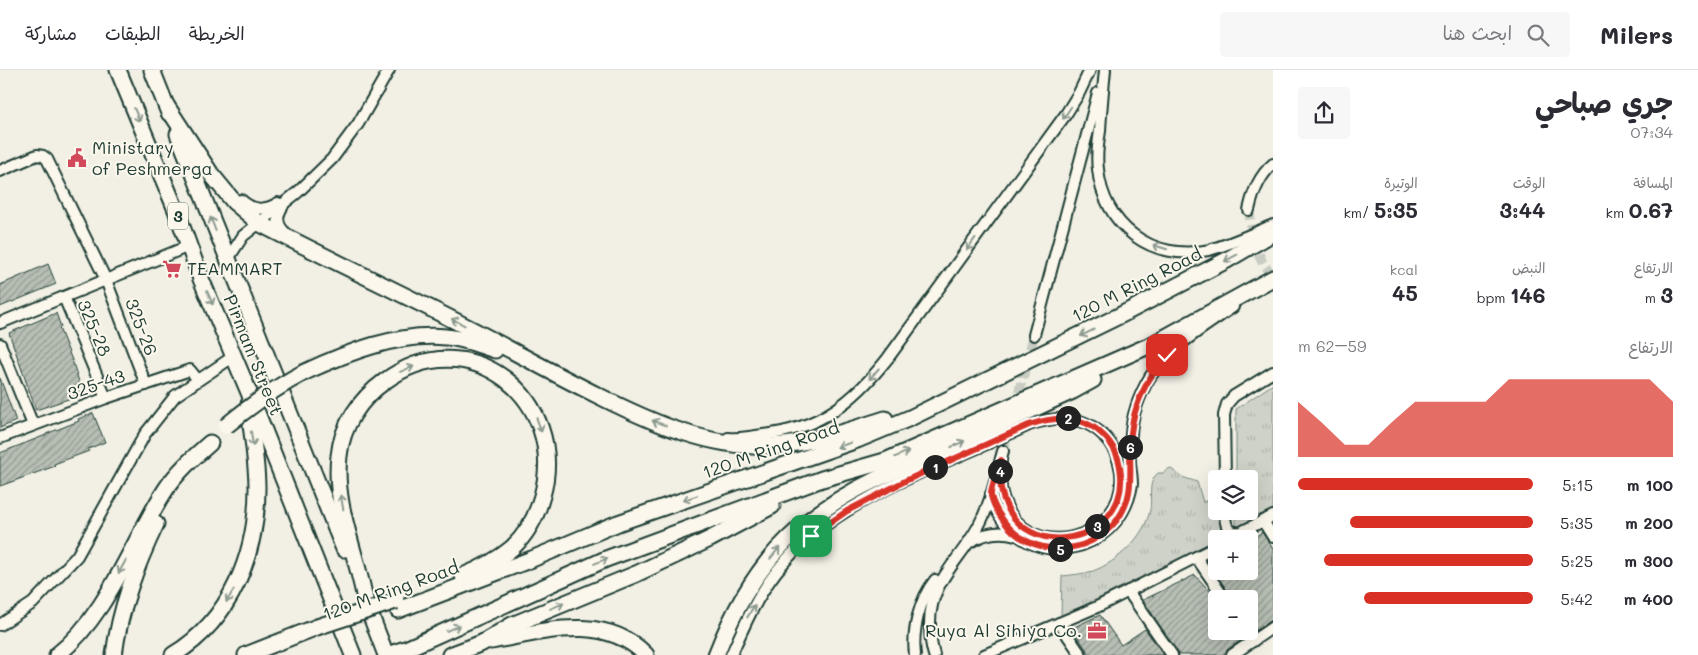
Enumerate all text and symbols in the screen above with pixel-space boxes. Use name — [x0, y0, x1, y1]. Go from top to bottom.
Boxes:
search box — [1220, 12, 1570, 57]
text: Milers — [1600, 19, 1673, 50]
text: ابحث هنا — [1442, 20, 1512, 45]
text: مشاركة — [25, 21, 77, 45]
text: الطبقات — [105, 21, 161, 45]
text: الخريطة — [189, 21, 245, 45]
icon: search — [1524, 21, 1552, 49]
text: جري صباحي — [1535, 84, 1673, 120]
button: share — [1298, 87, 1350, 139]
one-way arrow — [1062, 105, 1072, 119]
one-way arrow — [132, 107, 142, 122]
text: 07:34 — [1631, 121, 1673, 142]
place label: Ministary of Peshmerga — [92, 135, 213, 180]
public building icon: Ministary of Peshmerga — [66, 147, 88, 169]
text: الوتيرة — [1384, 173, 1418, 192]
text: الوقت — [1513, 173, 1545, 192]
text: المسافة — [1633, 173, 1673, 192]
text: 5:35 — [1374, 196, 1418, 223]
text: 3:44 — [1499, 196, 1545, 223]
text: 0.67 — [1629, 196, 1673, 223]
road number: 3 — [168, 202, 188, 230]
text: /km — [1343, 203, 1374, 222]
text: km — [1606, 203, 1629, 222]
one-way arrow — [208, 217, 217, 232]
one-way arrow — [966, 237, 976, 251]
street label: 120 M Ring Road — [1067, 241, 1206, 327]
one-way arrow — [1152, 242, 1168, 252]
one-way arrow — [1224, 254, 1239, 263]
place label: TEAMMART — [187, 256, 283, 280]
supermarket icon: TEAMMART — [161, 258, 183, 280]
text: النبض — [1512, 258, 1545, 277]
text: الارتفاع — [1634, 258, 1673, 277]
text: kcal — [1390, 260, 1418, 279]
text: 45 — [1392, 279, 1418, 306]
text: 146 — [1510, 281, 1545, 308]
text: 3 — [1660, 281, 1673, 308]
text: bpm — [1477, 288, 1510, 307]
text: m — [1645, 288, 1660, 307]
one-way arrow — [205, 290, 215, 305]
street label: Pirmam Street — [219, 291, 289, 419]
street label: 325-28 — [72, 295, 118, 360]
street label: 325-26 — [120, 295, 164, 359]
one-way arrow — [451, 317, 466, 326]
one-way arrow — [1079, 328, 1094, 338]
pin — [1146, 334, 1188, 376]
text: 59–62 m — [1298, 335, 1366, 356]
text: الارتفاع — [1628, 336, 1673, 357]
icon: check — [1153, 341, 1181, 369]
street label: 325-43 — [64, 363, 128, 405]
one-way arrow — [399, 364, 414, 373]
one-way arrow — [869, 368, 880, 381]
pin: 2 — [1056, 406, 1080, 430]
text: 2 — [1065, 409, 1072, 428]
street label: 120 M Ring Road — [699, 414, 842, 484]
one-way arrow — [535, 417, 544, 432]
one-way arrow — [652, 418, 667, 428]
one-way arrow — [247, 430, 257, 446]
pin: 6 — [1118, 434, 1142, 460]
text: 6 — [1126, 438, 1135, 457]
one-way arrow — [950, 439, 965, 448]
one-way arrow — [837, 441, 852, 450]
one-way arrow — [894, 448, 909, 458]
pin: 1 — [922, 454, 948, 480]
text: 1 — [932, 458, 939, 477]
pin: 4 — [988, 458, 1012, 484]
text: 4 — [996, 462, 1005, 481]
map controls — [1208, 470, 1258, 640]
button: layers — [1208, 470, 1258, 520]
text: 5:15 — [1562, 474, 1593, 495]
text: 100 m — [1627, 474, 1673, 495]
one-way arrow — [336, 494, 346, 510]
one-way arrow — [683, 494, 699, 503]
text: 5:35 — [1560, 512, 1593, 533]
text: 200 m — [1625, 512, 1673, 533]
pin: 3 — [1084, 514, 1110, 538]
pin — [790, 515, 832, 557]
text: 3 — [1093, 517, 1102, 536]
icon: arrive — [797, 522, 825, 550]
button: + — [1208, 530, 1258, 580]
pin: 5 — [1048, 536, 1072, 562]
text: 5 — [1056, 540, 1065, 559]
one-way arrow — [769, 546, 780, 559]
text: 5:25 — [1560, 550, 1593, 571]
text: 300 m — [1624, 550, 1673, 571]
street label: 120 M Ring Road — [319, 554, 462, 626]
one-way arrow — [593, 556, 608, 566]
one-way arrow — [117, 559, 127, 574]
text: 5:42 — [1560, 588, 1593, 609]
text: 400 m — [1624, 588, 1673, 609]
one-way arrow — [225, 589, 235, 603]
button: − — [1208, 590, 1258, 640]
one-way arrow — [549, 600, 564, 610]
one-way arrow — [746, 603, 756, 618]
place label: Ruya Al Sihiya Co. — [925, 618, 1082, 642]
office icon: Ruya Al Sihiya Co. — [1086, 620, 1108, 642]
one-way arrow — [445, 622, 460, 632]

